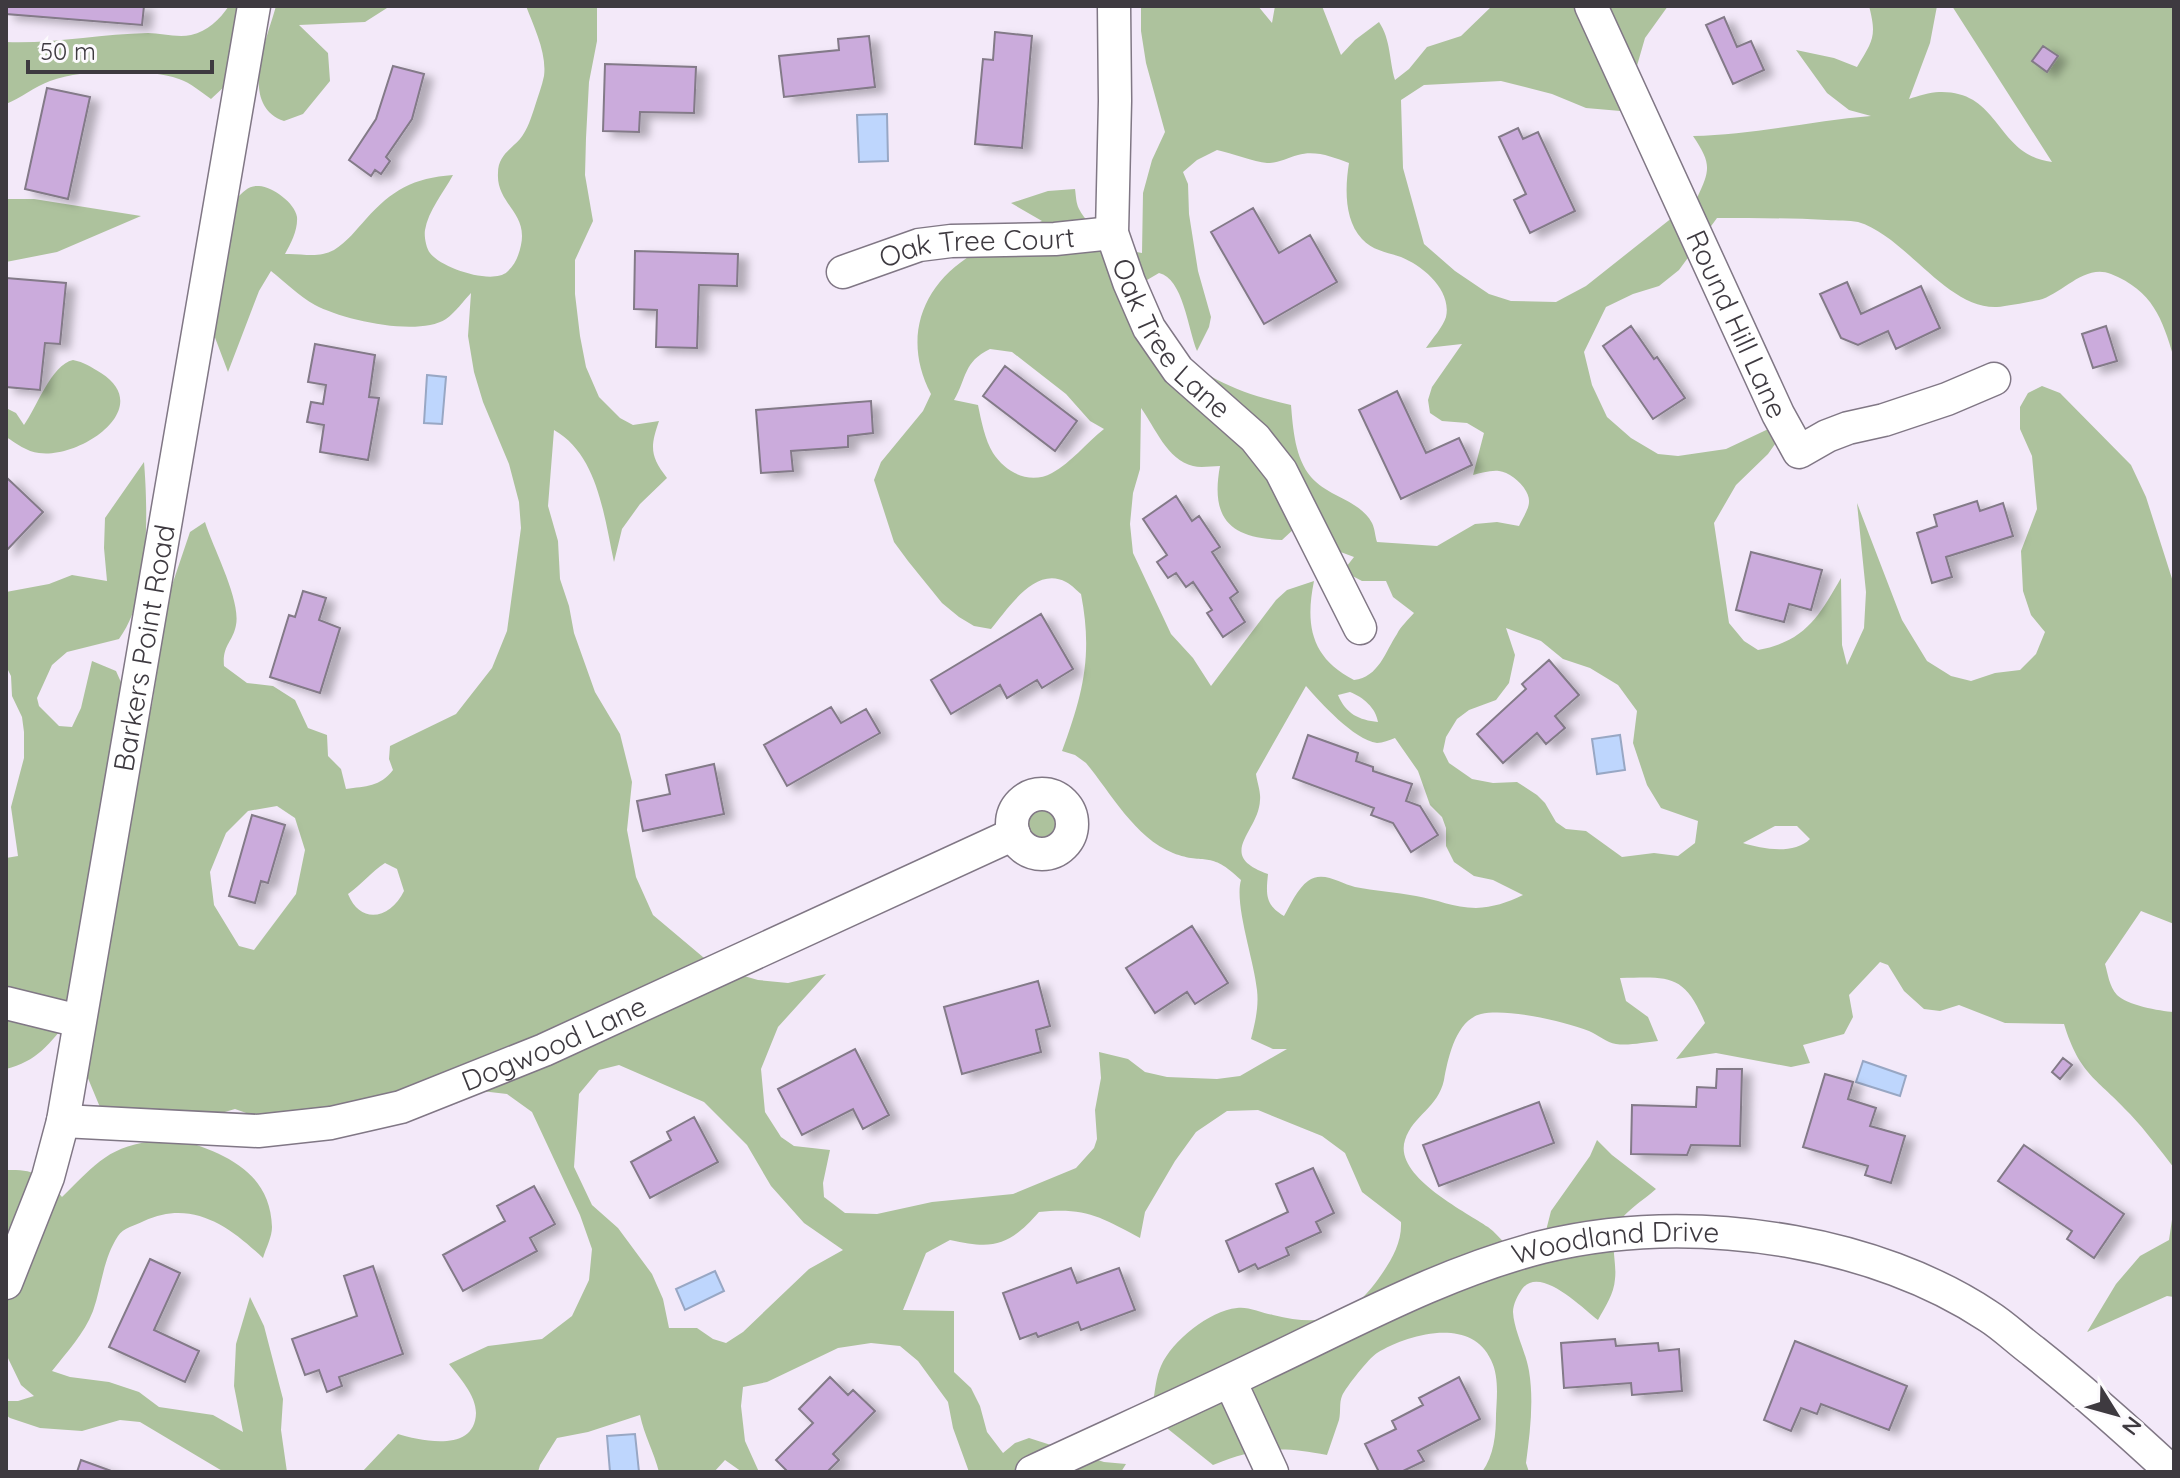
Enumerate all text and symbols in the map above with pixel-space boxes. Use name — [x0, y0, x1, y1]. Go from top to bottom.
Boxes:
scale bar — [28, 24, 212, 74]
text: 50 m — [40, 36, 96, 66]
street label: Oak Tree Court — [874, 219, 1076, 275]
street label: Round Hill Lane — [1679, 224, 1795, 423]
street label: Oak Tree Lane — [1105, 254, 1238, 426]
street label: Barkers Point Road — [105, 522, 182, 774]
street label: Dogwood Lane — [456, 987, 652, 1098]
street label: Woodland Drive — [1508, 1213, 1720, 1272]
north arrow — [2076, 1374, 2156, 1454]
text: N — [2116, 1411, 2148, 1441]

